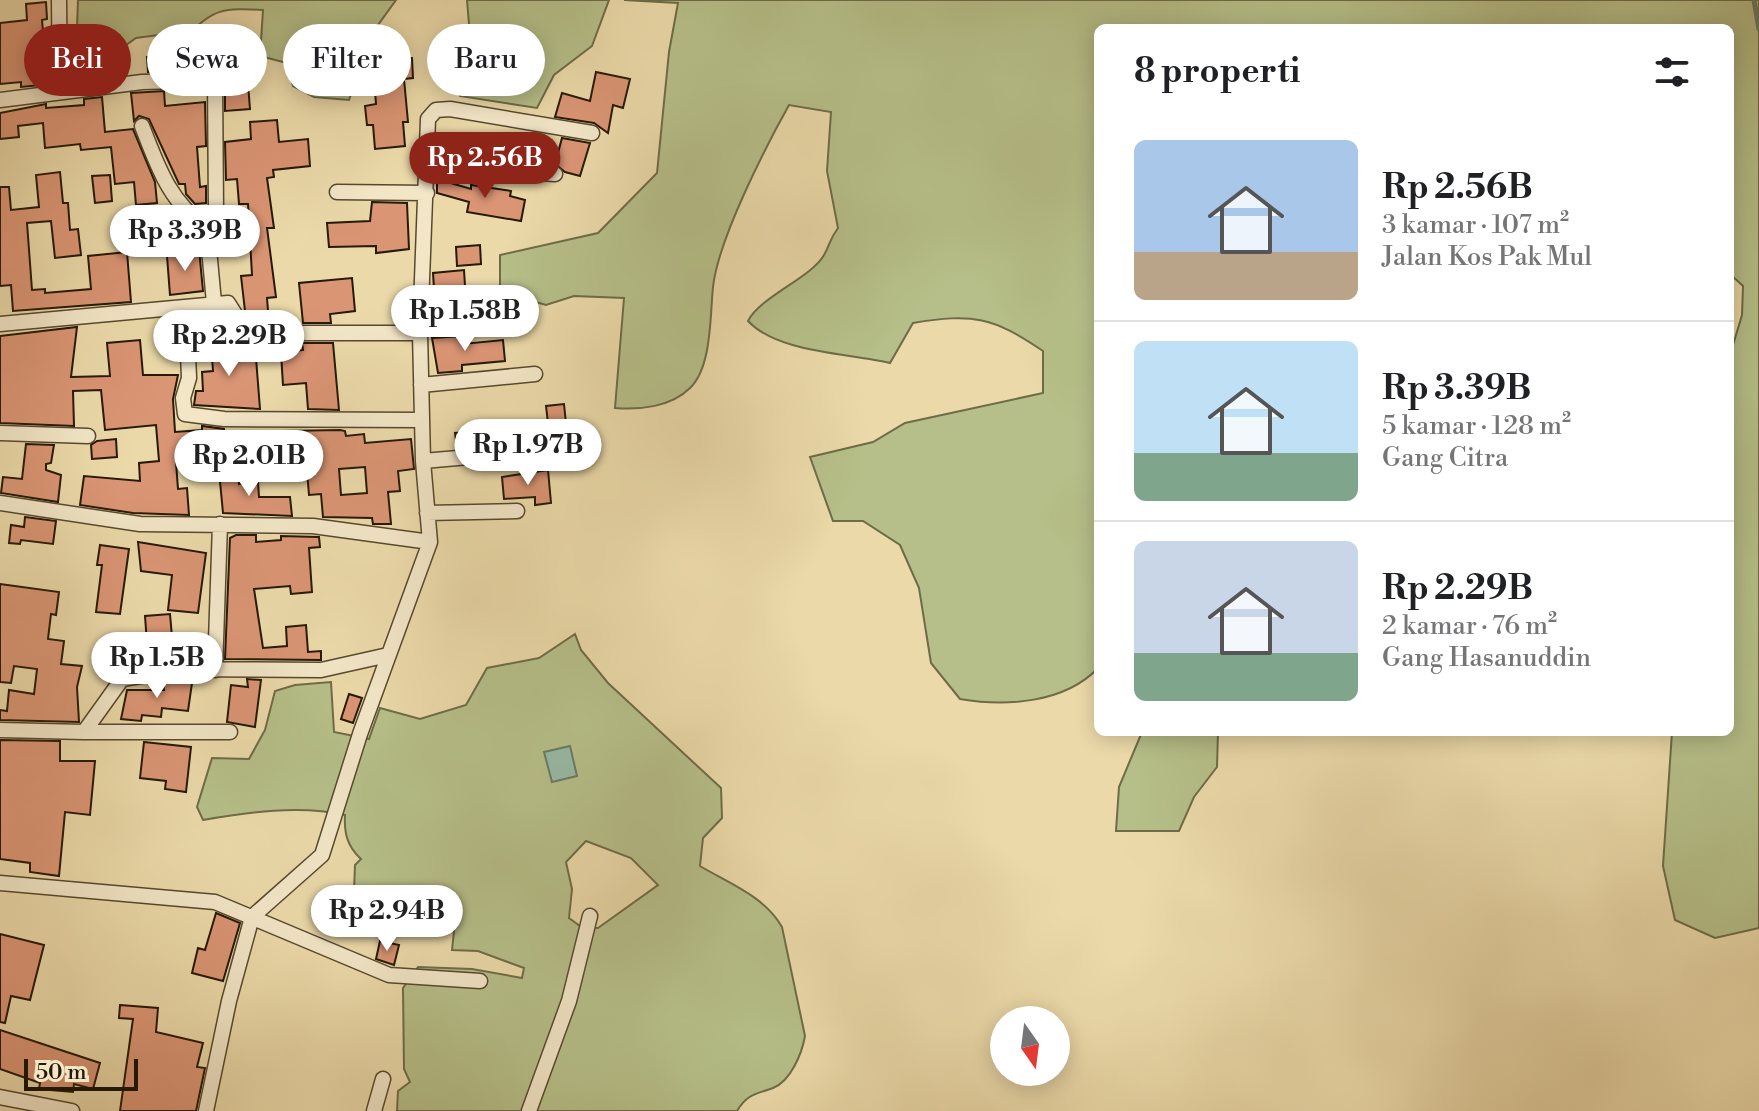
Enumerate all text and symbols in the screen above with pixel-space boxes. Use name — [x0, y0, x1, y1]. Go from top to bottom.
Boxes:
chip: Beli — [24, 24, 131, 96]
chip: Sewa — [147, 24, 267, 96]
chip: Filter — [283, 24, 411, 96]
chip: Baru — [427, 24, 545, 96]
icon: filters — [1650, 50, 1694, 94]
text: 8 properti — [1134, 51, 1300, 93]
pin: Rp 2.56B — [402, 132, 568, 200]
text: Rp 2.56B — [427, 142, 543, 174]
text: Rp 2.56B — [1382, 167, 1533, 209]
icon: home — [1198, 172, 1294, 268]
pin: Rp 3.39B — [102, 205, 268, 273]
text: 3 kamar · 107 m² — [1382, 209, 1569, 241]
text: Rp 3.39B — [128, 215, 242, 247]
text: Jalan Kos Pak Mul — [1382, 241, 1592, 273]
pin: Rp 1.58B — [382, 285, 548, 353]
text: Rp 1.58B — [409, 295, 521, 327]
pin: Rp 2.29B — [146, 310, 312, 378]
text: Rp 2.29B — [171, 320, 287, 352]
text: Rp 3.39B — [1382, 368, 1531, 410]
icon: home — [1198, 373, 1294, 469]
text: 5 kamar · 128 m² — [1382, 410, 1571, 442]
pin: Rp 1.97B — [445, 419, 611, 487]
text: Rp 1.97B — [473, 429, 583, 461]
pin: Rp 2.01B — [166, 430, 332, 498]
text: Rp 2.01B — [192, 440, 306, 472]
text: Gang Citra — [1382, 442, 1508, 474]
text: Rp 2.29B — [1382, 568, 1533, 610]
icon: home — [1198, 573, 1294, 669]
text: 2 kamar · 76 m² — [1382, 610, 1557, 642]
pin: Rp 1.5B — [83, 632, 231, 700]
text: Rp 1.5B — [109, 642, 205, 674]
text: Gang Hasanuddin — [1382, 642, 1591, 674]
pin: Rp 2.94B — [304, 885, 470, 953]
text: Rp 2.94B — [329, 895, 445, 927]
north arrow — [990, 1006, 1070, 1086]
map controls — [990, 1006, 1070, 1086]
scale bar — [24, 1055, 138, 1091]
text: 50 m — [36, 1059, 87, 1086]

